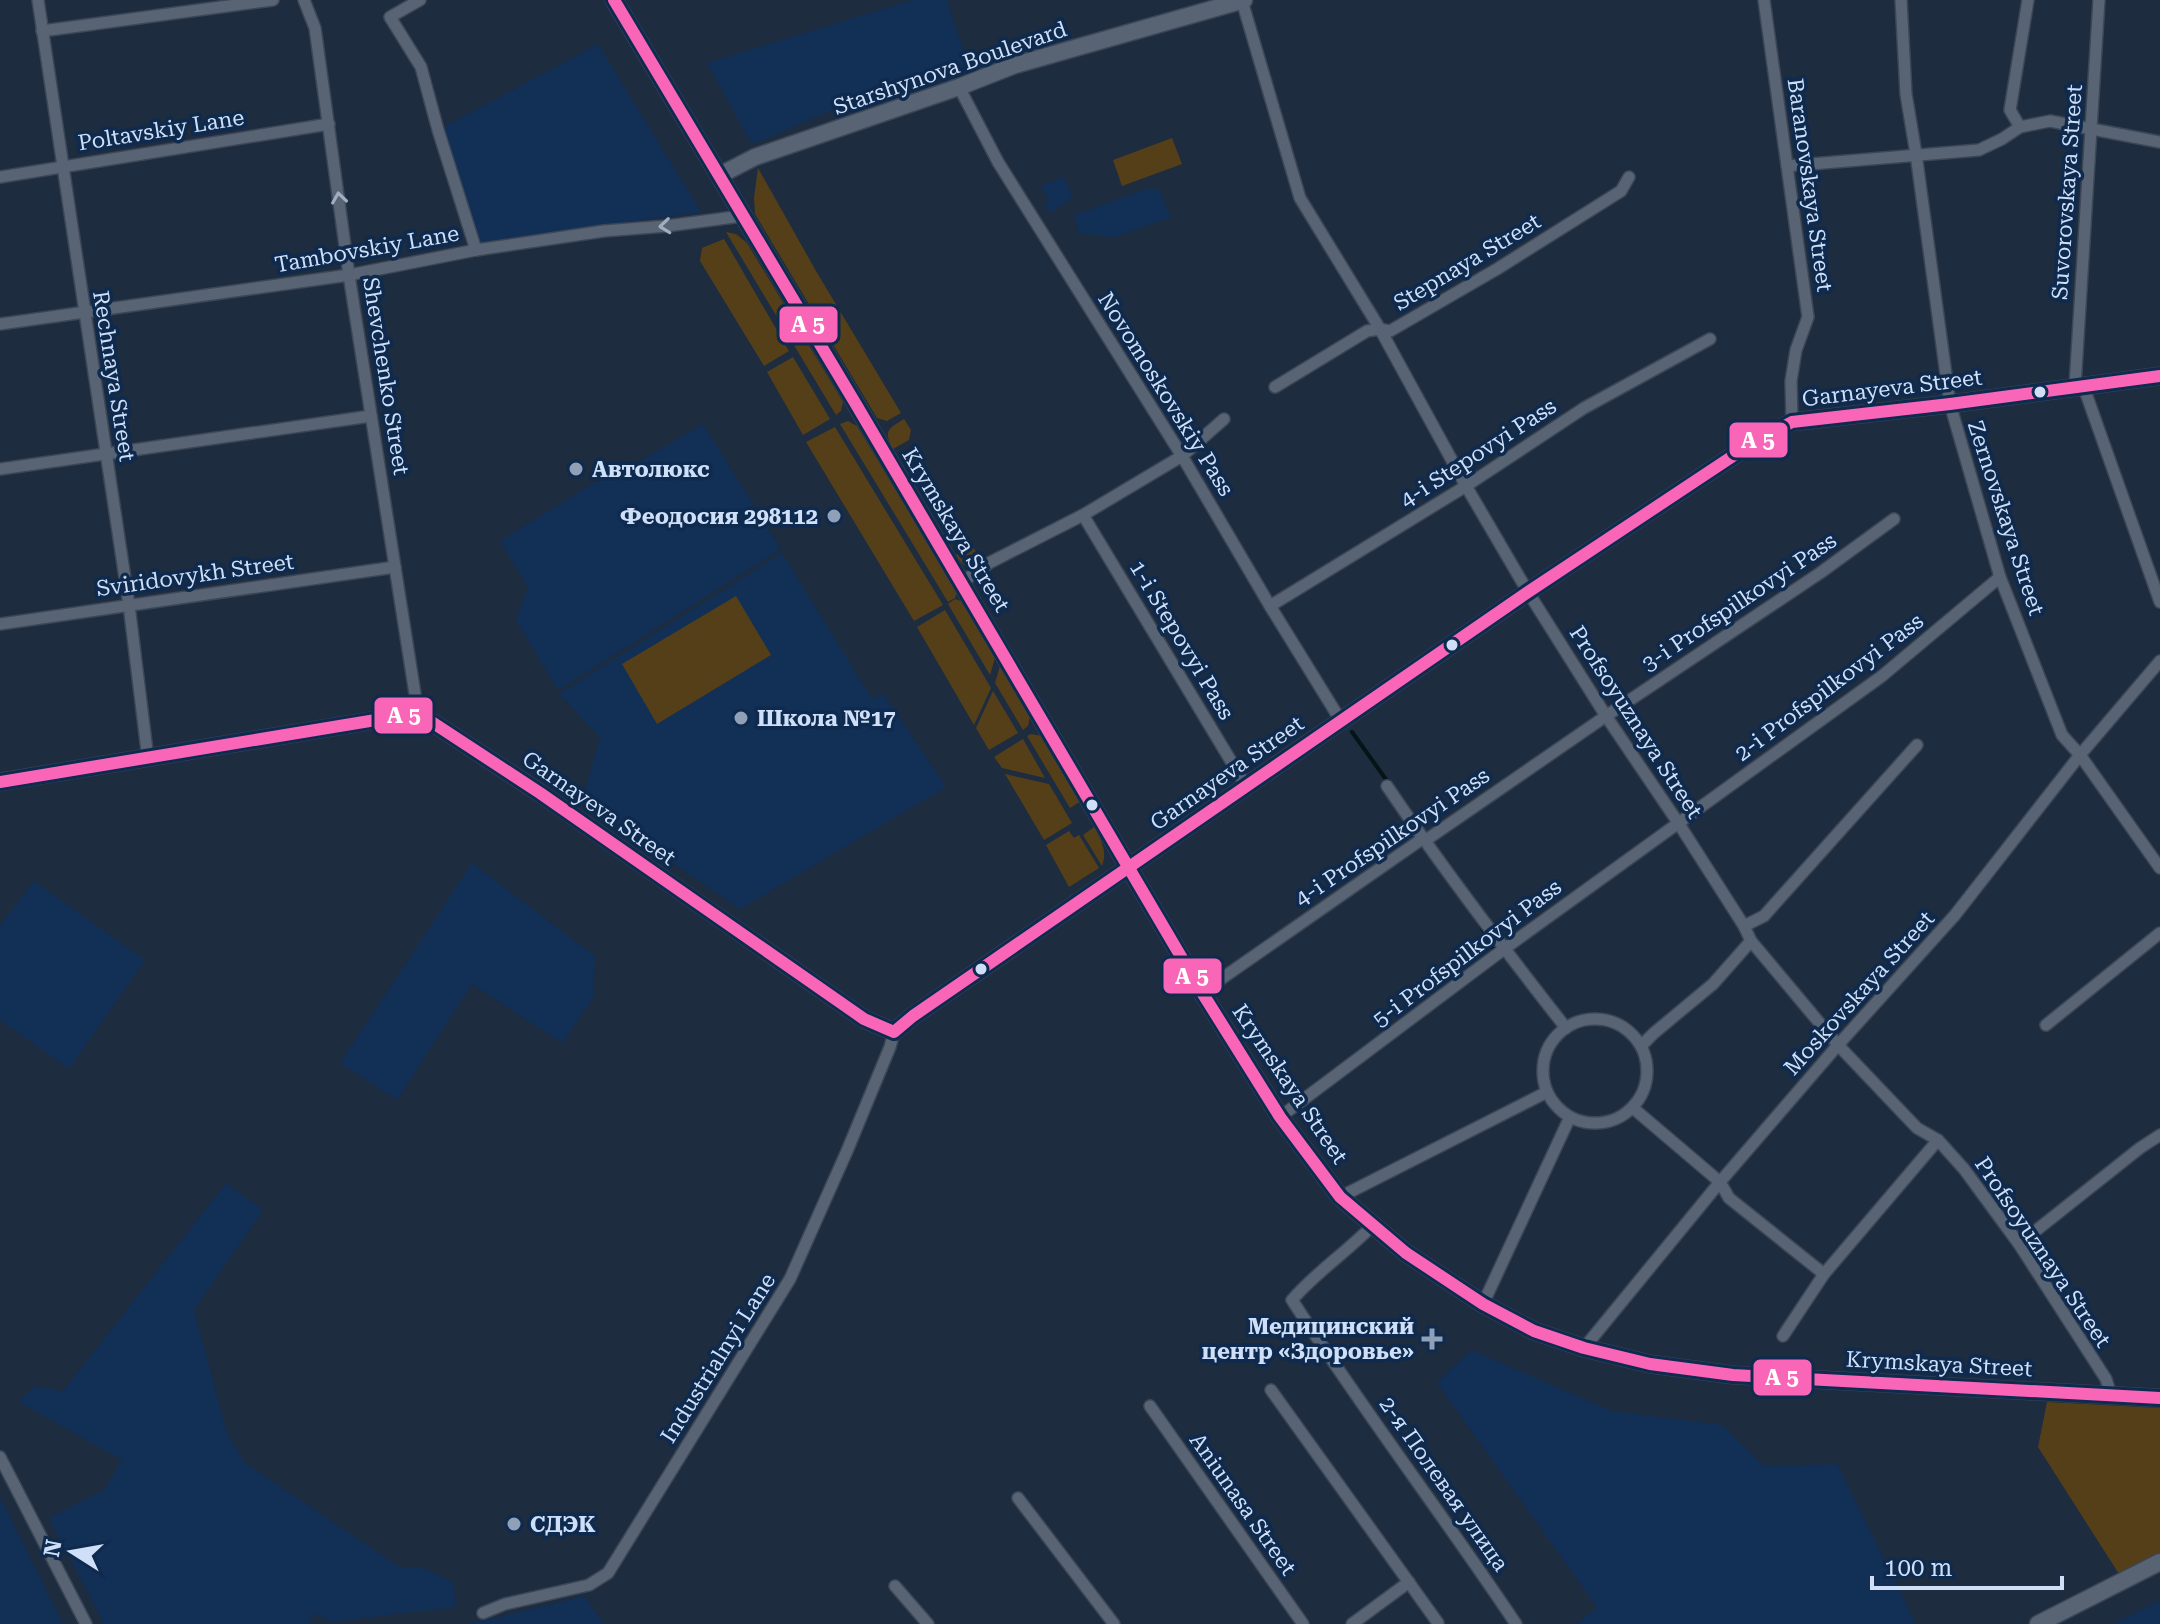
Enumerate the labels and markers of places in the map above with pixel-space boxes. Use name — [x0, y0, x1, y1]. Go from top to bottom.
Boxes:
unlabelled marker — [2032, 384, 2048, 400]
place label: Автолюкс — [592, 457, 710, 482]
marker: Автолюкс — [567, 460, 585, 478]
place label: Феодосия 298112 — [620, 504, 818, 529]
marker: Феодосия 298112 — [825, 507, 843, 525]
unlabelled marker — [1444, 637, 1460, 653]
place label: Школа №17 — [757, 706, 896, 731]
marker: Школа №17 — [732, 709, 750, 727]
unlabelled marker — [1084, 797, 1100, 813]
unlabelled marker — [973, 961, 989, 977]
place label: Медицинский центр «Здоровье» — [1202, 1314, 1414, 1364]
marker: Медицинский центр «Здоровье» — [1421, 1328, 1443, 1350]
place label: СДЭК — [530, 1512, 596, 1537]
marker: СДЭК — [505, 1515, 523, 1533]

